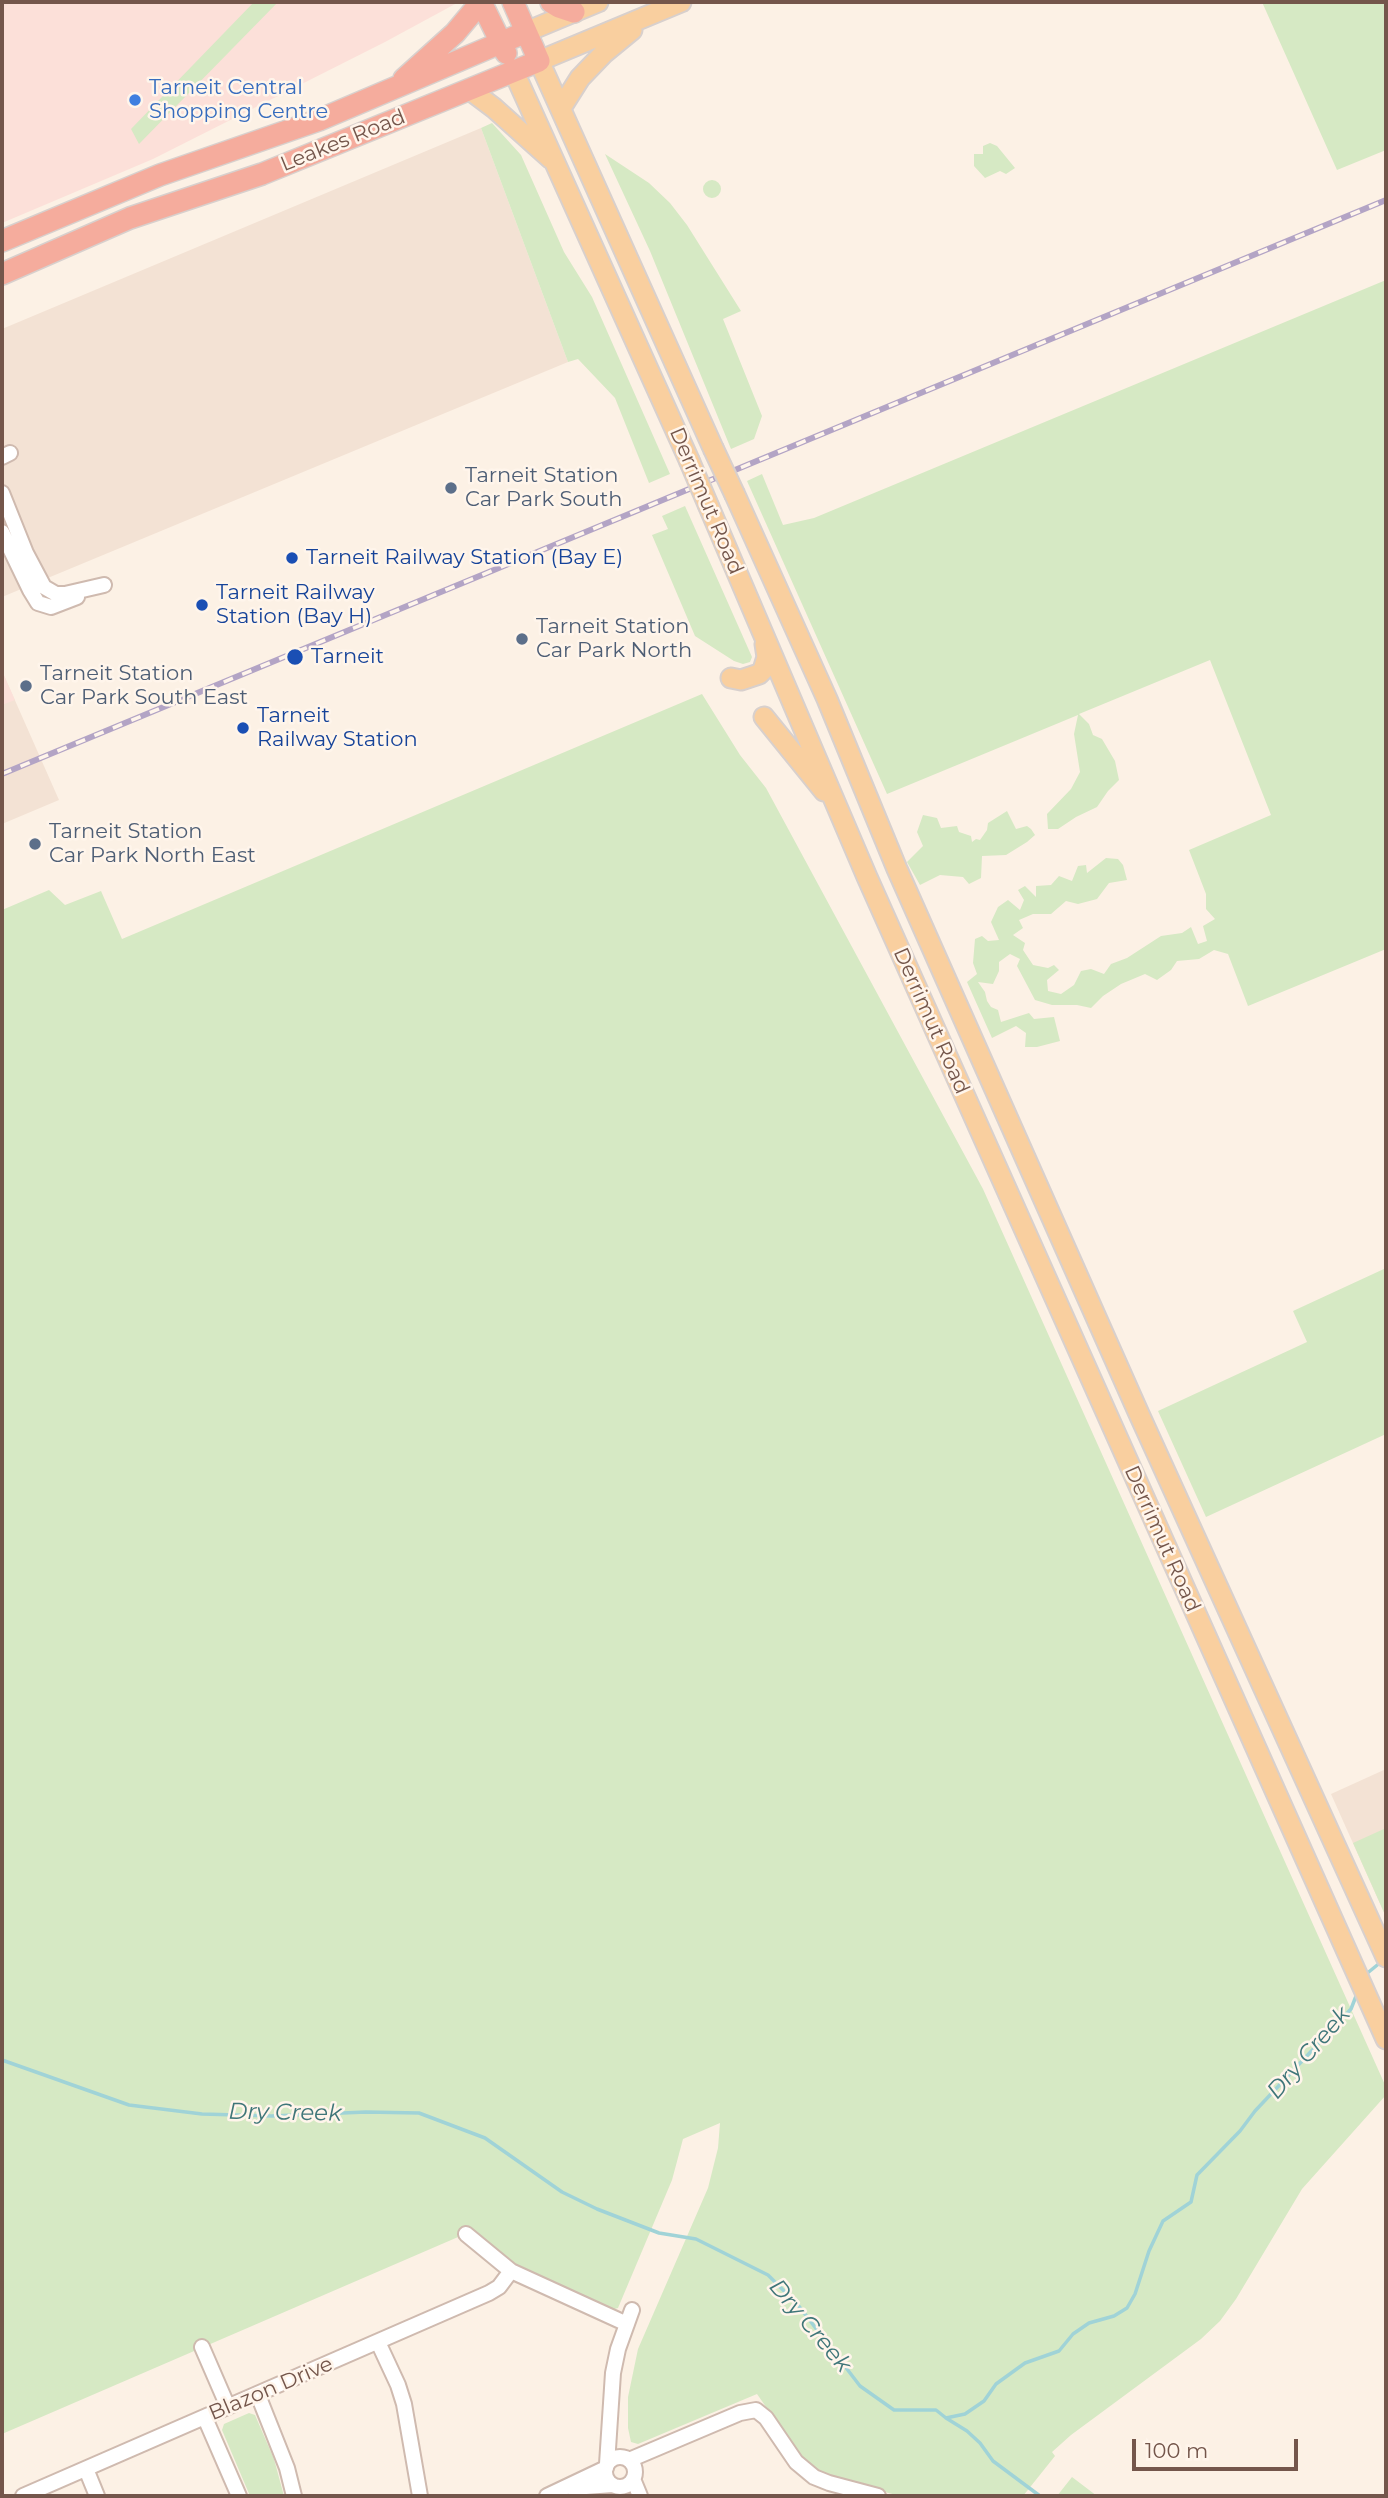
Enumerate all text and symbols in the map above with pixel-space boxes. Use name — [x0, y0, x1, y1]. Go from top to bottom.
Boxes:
place label: Tarneit Central Shopping Centre — [149, 75, 328, 125]
marker: Tarneit Central Shopping Centre — [127, 92, 143, 108]
street label: Leakes Road — [277, 105, 409, 177]
street label: Derrimut Road — [664, 424, 748, 578]
place label: Tarneit Station Car Park South — [465, 463, 622, 513]
marker: Tarneit Station Car Park South — [443, 480, 459, 496]
place label: Tarneit Railway Station (Bay E) — [306, 545, 623, 571]
marker: Tarneit Railway Station (Bay E) — [284, 550, 300, 566]
place label: Tarneit Railway Station (Bay H) — [216, 580, 375, 630]
marker: Tarneit Railway Station (Bay H) — [194, 597, 210, 613]
place label: Tarneit Station Car Park North — [536, 614, 692, 664]
marker: Tarneit Station Car Park North — [514, 631, 530, 647]
place label: Tarneit — [311, 644, 384, 670]
marker: Tarneit — [285, 647, 305, 667]
place label: Tarneit Station Car Park South East — [40, 661, 248, 711]
marker: Tarneit Station Car Park South East — [18, 678, 34, 694]
place label: Tarneit Railway Station — [257, 703, 418, 753]
marker: Tarneit Railway Station — [235, 720, 251, 736]
place label: Tarneit Station Car Park North East — [49, 819, 256, 869]
marker: Tarneit Station Car Park North East — [27, 836, 43, 852]
street label: Derrimut Road — [887, 944, 975, 1098]
street label: Derrimut Road — [1118, 1462, 1206, 1616]
water label: Dry Creek — [1261, 2001, 1357, 2105]
water label: Dry Creek — [228, 2098, 342, 2128]
water label: Dry Creek — [763, 2274, 857, 2378]
street label: Blazon Drive — [205, 2352, 337, 2426]
scale bar — [1136, 2424, 1302, 2468]
text: 100 m — [1145, 2438, 1208, 2463]

